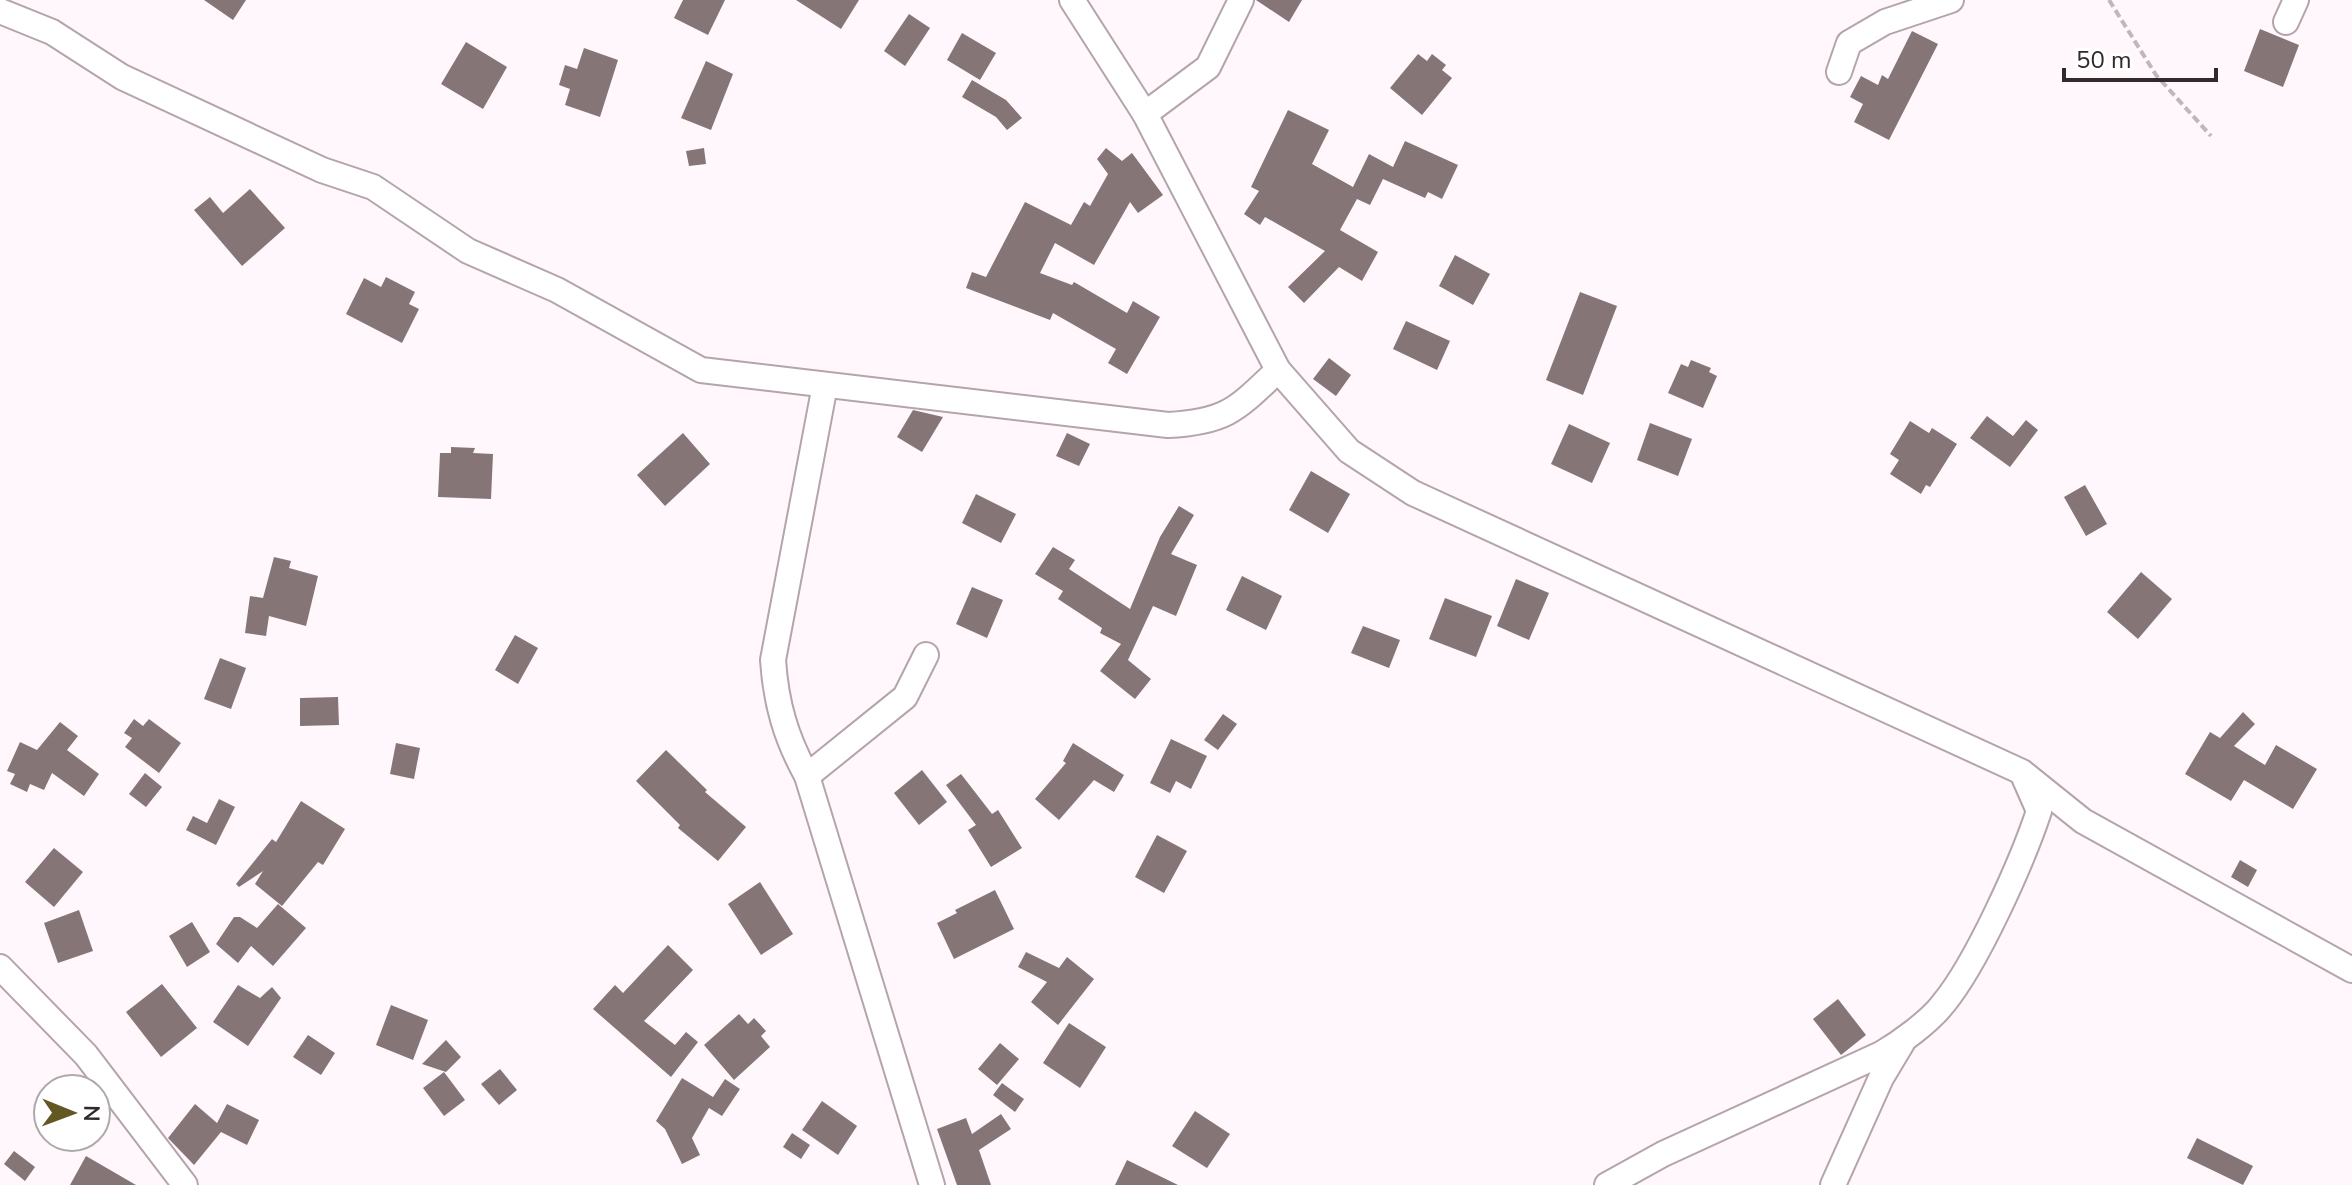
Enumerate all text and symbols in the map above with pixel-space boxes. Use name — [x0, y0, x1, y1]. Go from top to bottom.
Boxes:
scale bar — [2064, 32, 2216, 82]
text: 50 m — [2076, 44, 2132, 76]
north arrow — [32, 1073, 112, 1153]
text: N — [76, 1105, 106, 1122]

